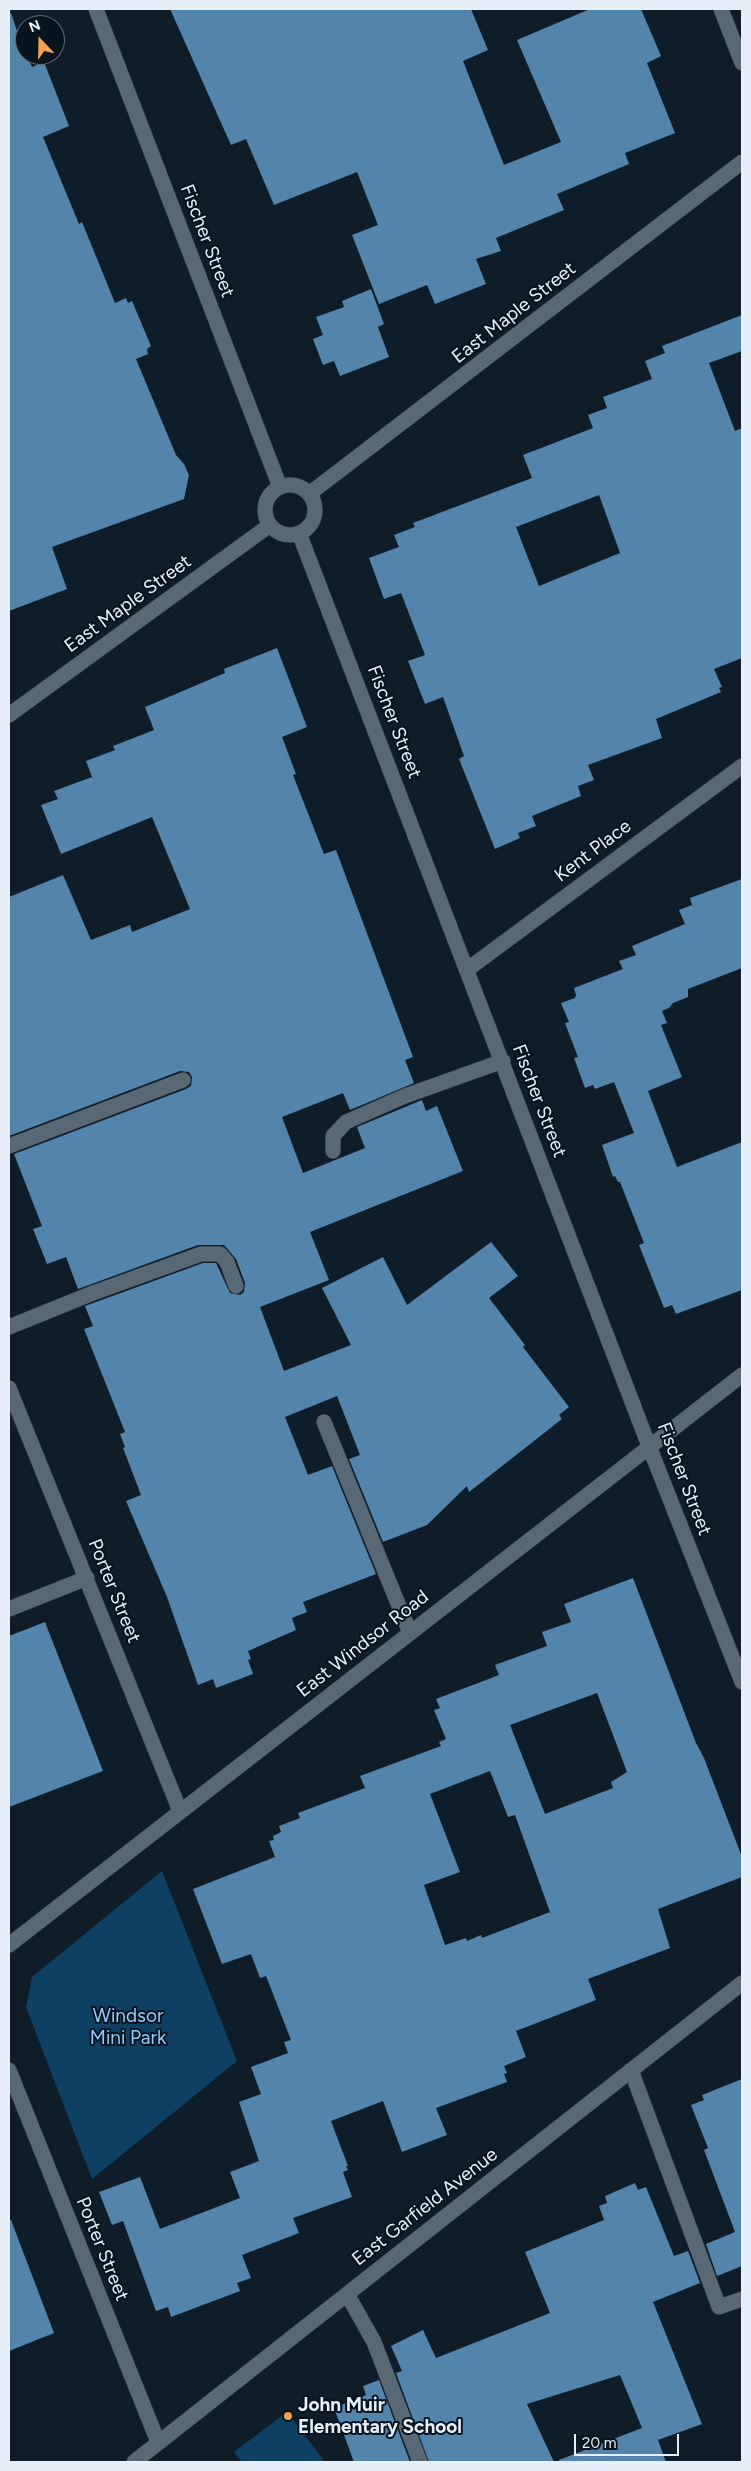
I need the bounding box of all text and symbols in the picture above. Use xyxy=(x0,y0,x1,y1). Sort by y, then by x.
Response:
north arrow xyxy=(15,15,65,65)
text: N xyxy=(27,17,43,36)
street label: Fischer Street xyxy=(175,181,239,301)
street label: East Maple Street xyxy=(447,258,581,368)
street label: East Maple Street xyxy=(60,550,196,658)
street label: Fischer Street xyxy=(362,662,426,782)
street label: Kent Place xyxy=(550,815,636,887)
street label: Fischer Street xyxy=(507,1041,571,1161)
street label: Fischer Street xyxy=(652,1419,716,1539)
street label: Porter Street xyxy=(83,1536,145,1646)
street label: East Windsor Road xyxy=(293,1586,433,1702)
park label: Windsor Mini Park xyxy=(90,2005,166,2049)
street label: East Garfield Avenue xyxy=(348,2143,502,2271)
street label: Porter Street xyxy=(71,2194,133,2304)
place label: John Muir Elementary School xyxy=(298,2394,462,2438)
marker: John Muir Elementary School xyxy=(282,2410,294,2422)
scale bar xyxy=(576,2424,681,2456)
text: 20 m xyxy=(582,2434,616,2452)

